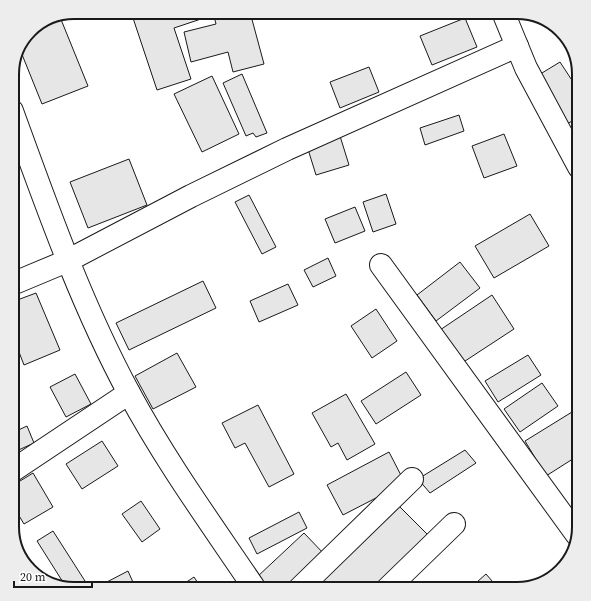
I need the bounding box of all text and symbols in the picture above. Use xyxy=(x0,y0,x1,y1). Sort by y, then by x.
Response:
scale bar xyxy=(14,563,92,589)
text: 20 m xyxy=(20,569,46,585)

